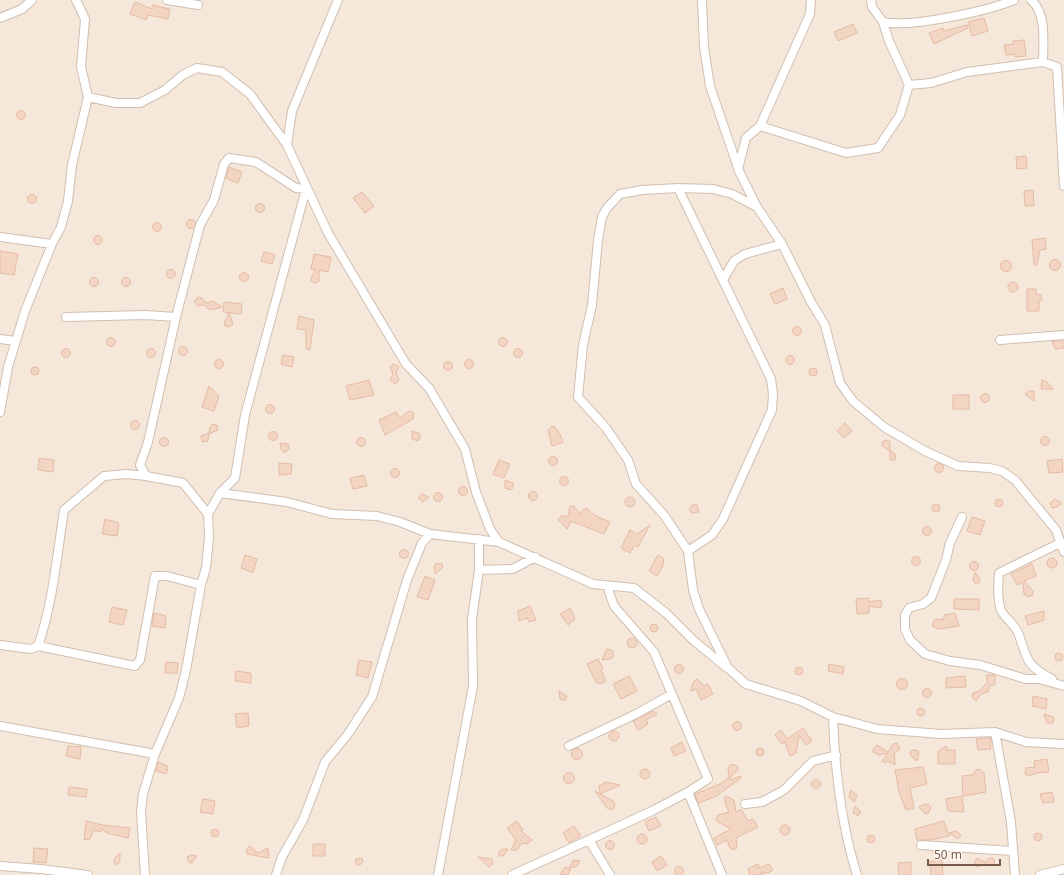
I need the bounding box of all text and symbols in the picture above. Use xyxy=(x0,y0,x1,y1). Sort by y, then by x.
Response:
scale bar xyxy=(928,841,1000,867)
text: 50 m xyxy=(934,846,962,863)

